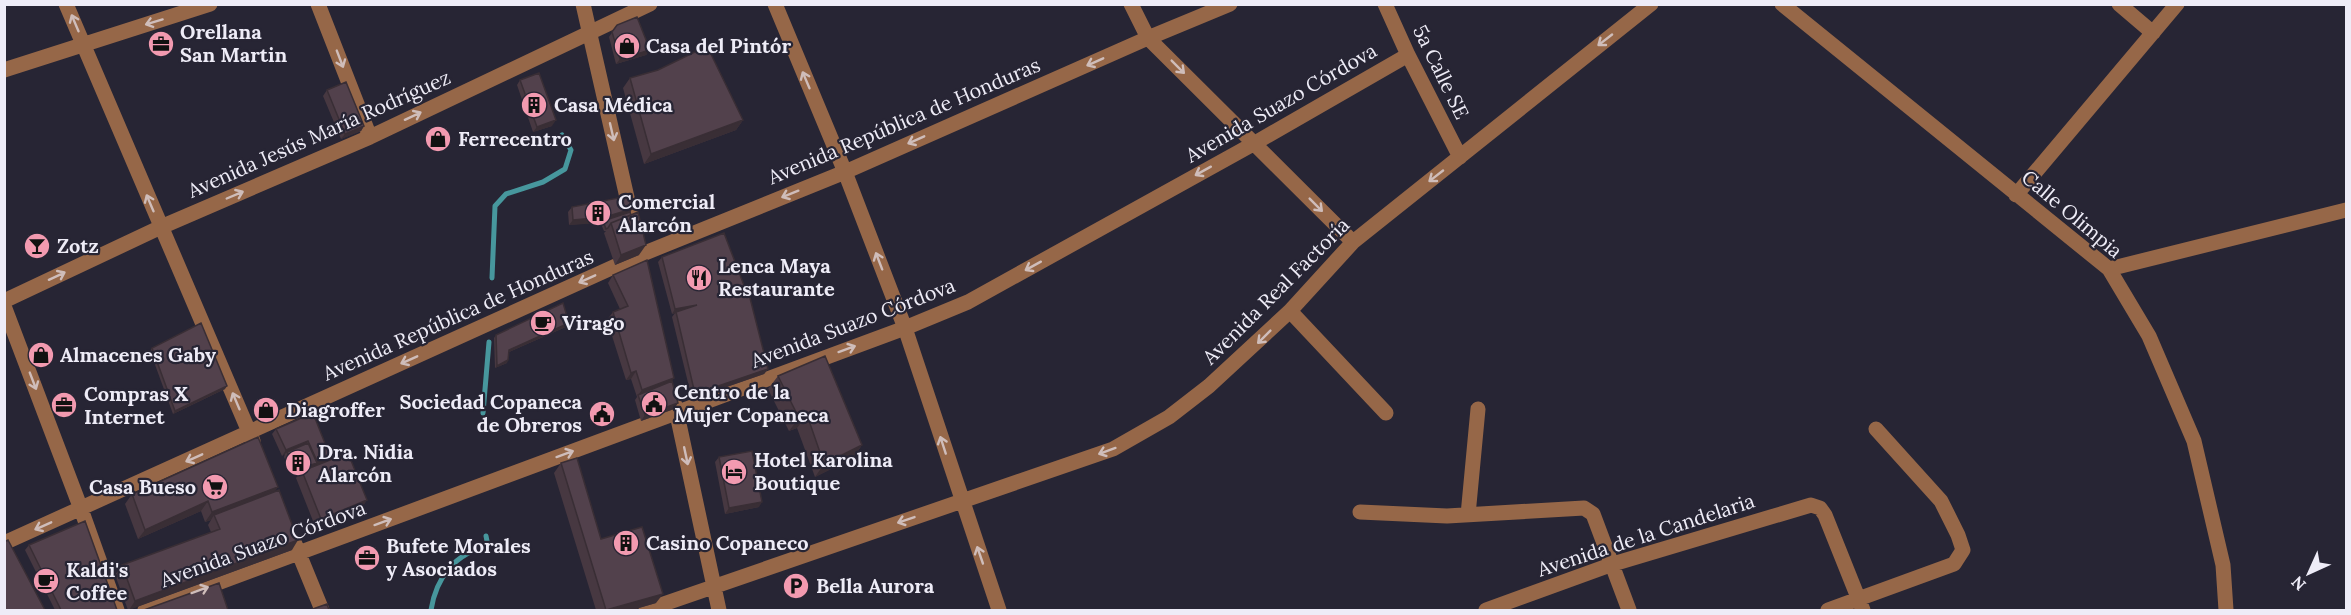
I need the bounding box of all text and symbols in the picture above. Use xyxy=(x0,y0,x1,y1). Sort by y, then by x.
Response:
one-way arrow xyxy=(68,14,79,32)
one-way arrow xyxy=(145,17,164,28)
place label: Orellana San Martin xyxy=(180,19,288,67)
street label: 5a Calle SE xyxy=(1408,21,1475,123)
office icon: Orellana San Martin xyxy=(146,29,176,59)
shop icon: Casa del Pintór xyxy=(612,31,642,61)
place label: Casa del Pintór xyxy=(646,33,791,58)
one-way arrow xyxy=(1597,34,1613,47)
street label: Avenida Suazo Córdova xyxy=(1180,38,1381,168)
one-way arrow xyxy=(335,49,346,68)
street label: Avenida República de Honduras xyxy=(763,52,1044,190)
one-way arrow xyxy=(1086,56,1104,68)
one-way arrow xyxy=(1170,60,1185,75)
street label: Avenida Jesús María Rodríguez xyxy=(183,64,454,203)
one-way arrow xyxy=(800,71,811,89)
building icon: Casa Médica xyxy=(519,90,549,120)
place label: Casa Médica xyxy=(554,92,673,117)
one-way arrow xyxy=(404,110,422,122)
one-way arrow xyxy=(607,122,618,141)
shop icon: Ferrecentro xyxy=(423,124,453,154)
place label: Ferrecentro xyxy=(458,126,572,151)
one-way arrow xyxy=(908,135,926,146)
street label: Calle Olimpia xyxy=(2017,164,2128,263)
one-way arrow xyxy=(1195,166,1212,178)
one-way arrow xyxy=(1429,169,1445,182)
one-way arrow xyxy=(225,189,243,200)
place label: Comercial Alarcón xyxy=(618,189,715,237)
one-way arrow xyxy=(782,189,800,200)
one-way arrow xyxy=(144,194,156,212)
one-way arrow xyxy=(1308,197,1323,212)
building icon: Comercial Alarcón xyxy=(583,198,613,228)
street label: Avenida Real Factoría xyxy=(1196,212,1354,370)
bar icon: Zotz xyxy=(22,231,52,261)
place label: Zotz xyxy=(57,233,99,258)
street label: Avenida República de Honduras xyxy=(318,243,597,386)
one-way arrow xyxy=(872,252,883,270)
place label: Lenca Maya Restaurante xyxy=(718,253,835,301)
one-way arrow xyxy=(1025,260,1042,272)
restaurant icon: Lenca Maya Restaurante xyxy=(684,263,714,293)
one-way arrow xyxy=(48,270,66,282)
street label: Avenida Suazo Córdova xyxy=(746,272,958,373)
one-way arrow xyxy=(578,274,596,286)
cafe icon: Virago xyxy=(528,308,558,338)
place label: Virago xyxy=(562,310,624,335)
one-way arrow xyxy=(1256,330,1271,344)
shop icon: Almacenes Gaby xyxy=(26,340,56,370)
place label: Almacenes Gaby xyxy=(60,342,216,367)
one-way arrow xyxy=(837,343,855,354)
one-way arrow xyxy=(401,354,419,366)
one-way arrow xyxy=(28,371,39,389)
place label: Centro de la Mujer Copaneca xyxy=(674,379,829,427)
place label: Compras X Internet xyxy=(84,381,188,429)
place label: Sociedad Copaneca de Obreros xyxy=(400,389,583,437)
public building icon: Centro de la Mujer Copaneca xyxy=(639,389,669,419)
office icon: Compras X Internet xyxy=(49,390,79,420)
one-way arrow xyxy=(230,392,241,411)
shop icon: Diagroffer xyxy=(251,395,281,425)
place label: Diagroffer xyxy=(286,397,385,422)
public building icon: Sociedad Copaneca de Obreros xyxy=(587,399,617,429)
one-way arrow xyxy=(937,436,948,455)
place label: Dra. Nidia Alarcón xyxy=(318,439,414,487)
one-way arrow xyxy=(681,445,692,465)
one-way arrow xyxy=(1098,446,1117,457)
place label: Hotel Karolina Boutique xyxy=(754,447,893,495)
building icon: Dra. Nidia Alarcón xyxy=(283,448,313,478)
one-way arrow xyxy=(556,448,574,459)
one-way arrow xyxy=(185,452,203,464)
hotel icon: Hotel Karolina Boutique xyxy=(719,457,749,487)
supermarket icon: Casa Bueso xyxy=(200,472,230,502)
place label: Casa Bueso xyxy=(89,474,196,499)
street label: Avenida de la Candelaria xyxy=(1533,488,1758,582)
street label: Avenida Suazo Córdova xyxy=(156,495,369,593)
one-way arrow xyxy=(897,515,916,526)
one-way arrow xyxy=(373,516,392,527)
one-way arrow xyxy=(34,521,52,532)
building icon: Casino Copaneco xyxy=(611,528,641,558)
place label: Casino Copaneco xyxy=(646,530,809,555)
place label: Bufete Morales y Asociados xyxy=(386,533,531,581)
office icon: Bufete Morales y Asociados xyxy=(352,543,382,573)
north arrow xyxy=(2279,543,2339,603)
one-way arrow xyxy=(973,546,984,565)
place label: Kaldi's Coffee xyxy=(66,557,129,605)
cafe icon: Kaldi's Coffee xyxy=(31,566,61,596)
parking icon: Bella Aurora xyxy=(781,571,811,601)
text: N xyxy=(2287,572,2310,595)
place label: Bella Aurora xyxy=(816,573,935,598)
one-way arrow xyxy=(190,584,209,595)

